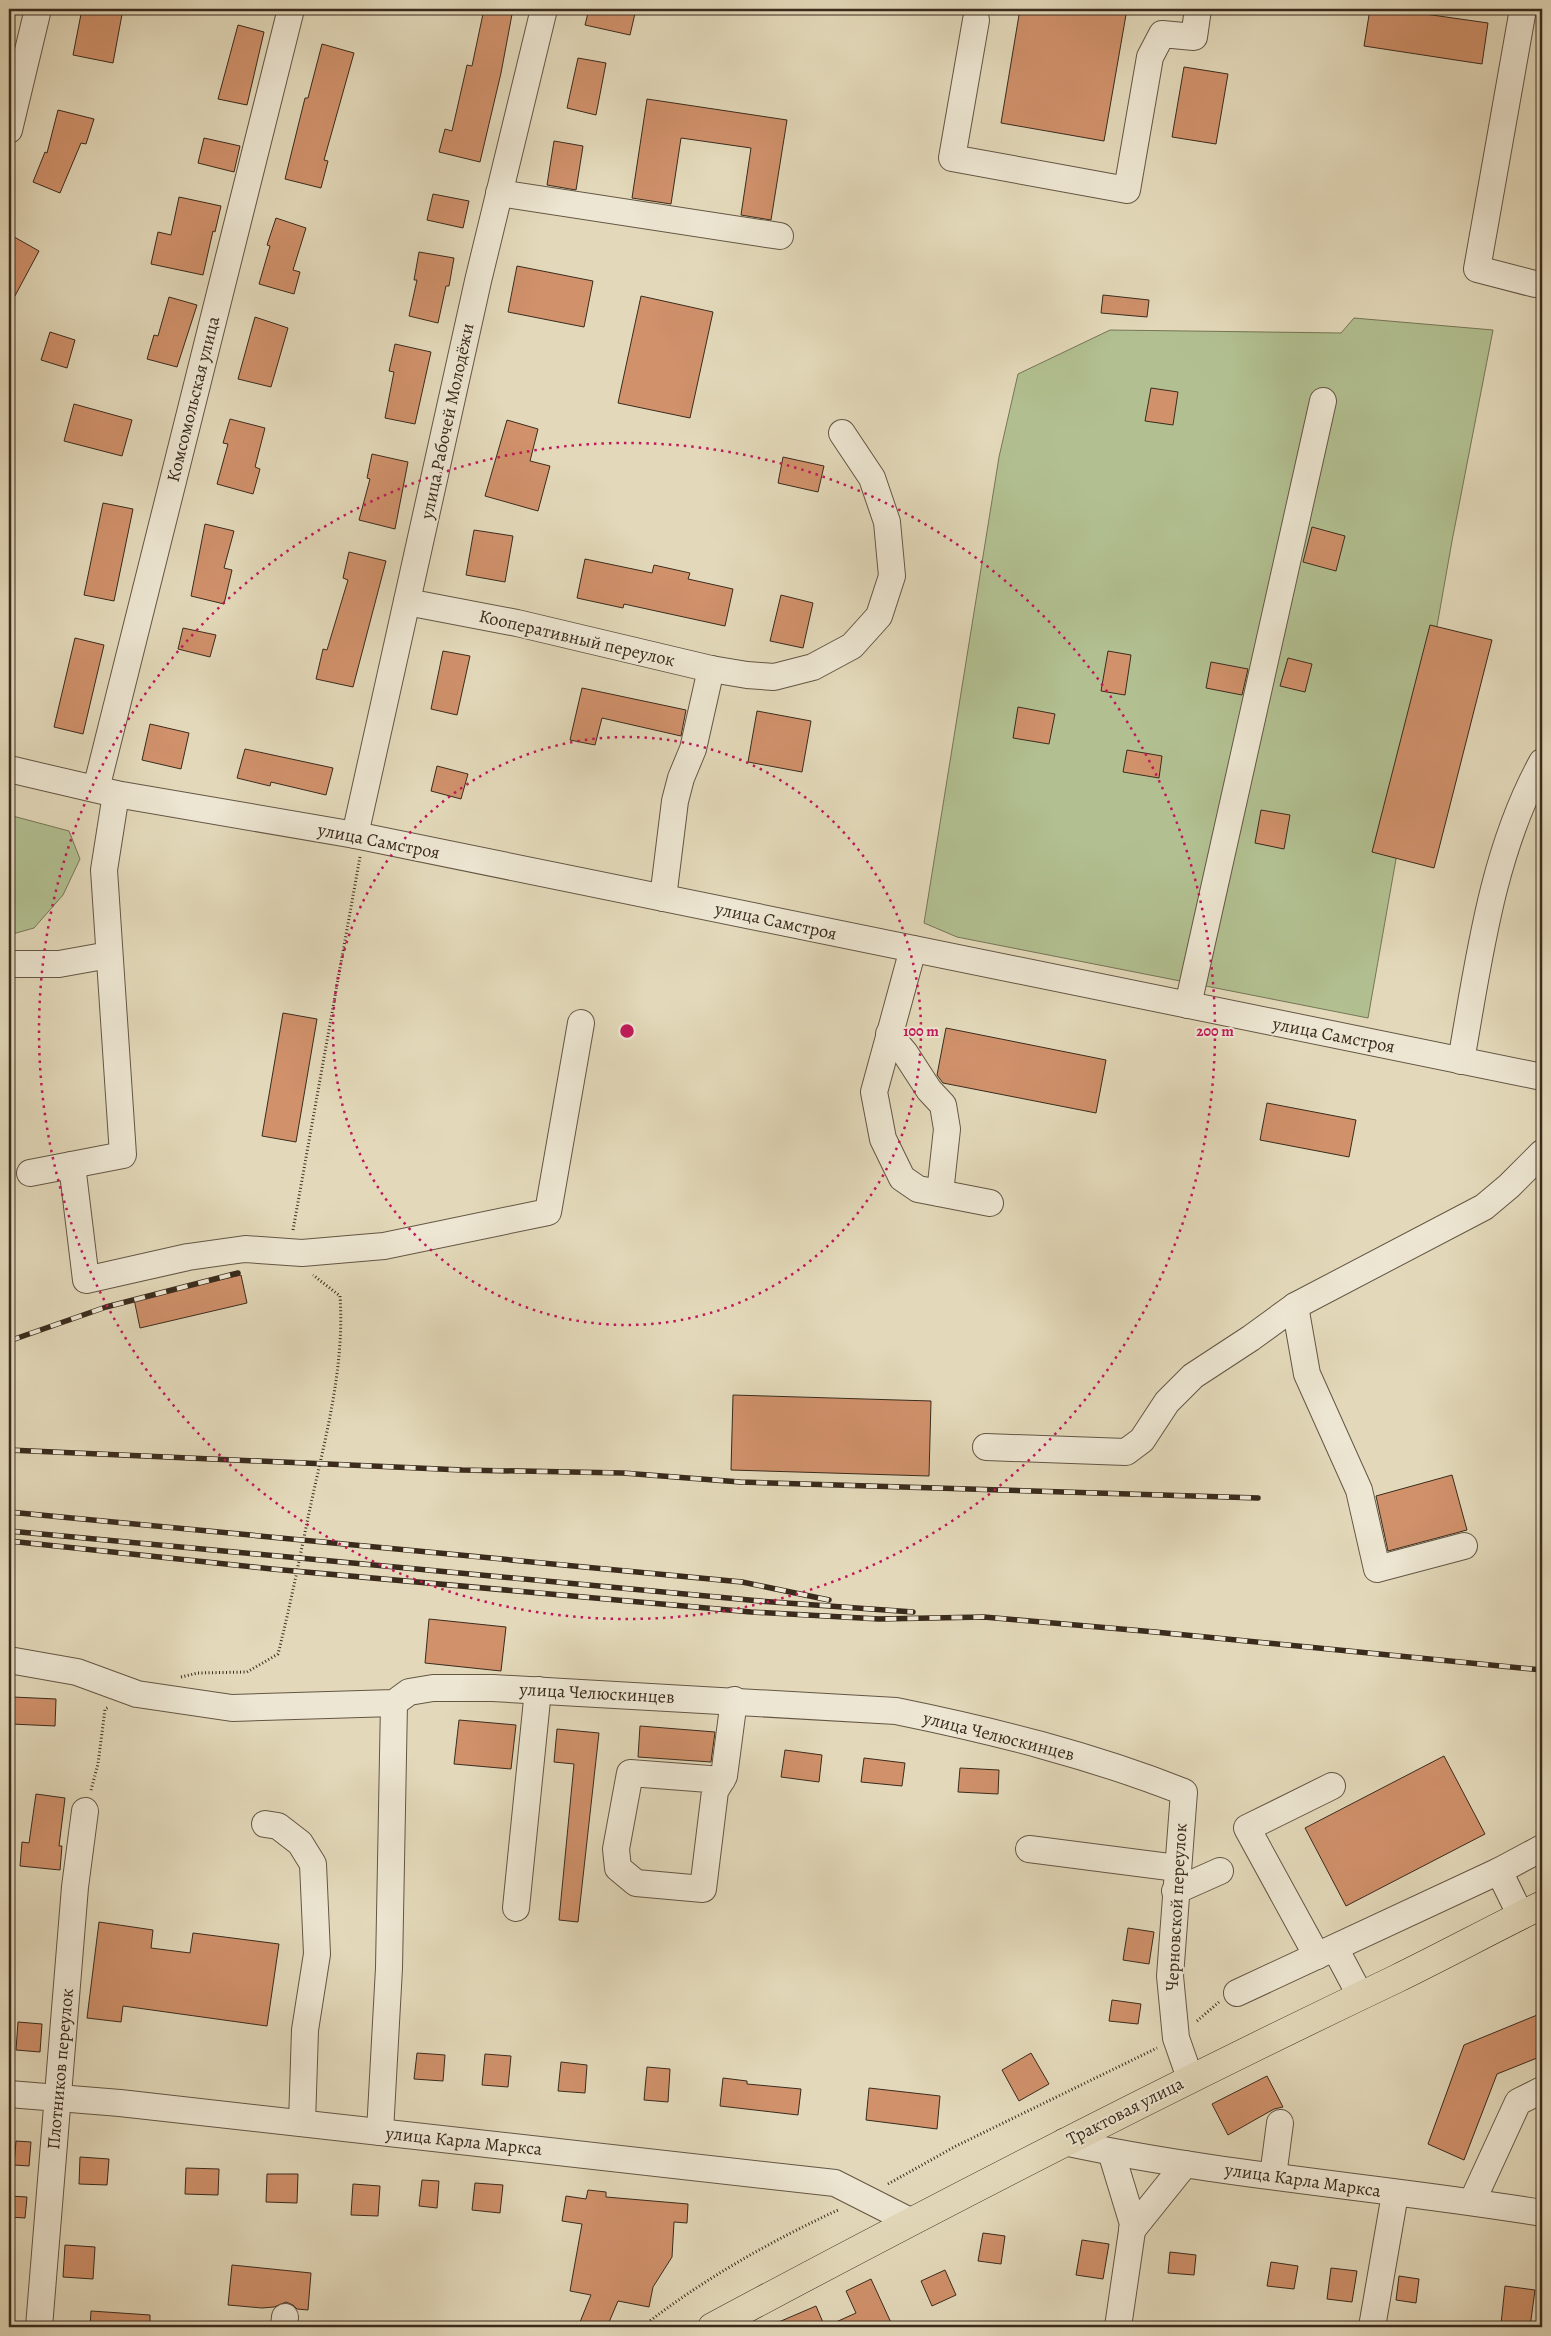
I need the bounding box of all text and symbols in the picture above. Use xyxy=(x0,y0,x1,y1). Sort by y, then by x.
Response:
street label: Комсомольская улица xyxy=(161,313,225,484)
street label: улица Рабочей Молодёжи xyxy=(414,321,479,522)
street label: Кооперативный переулок xyxy=(477,604,677,672)
street label: улица Самстроя xyxy=(315,817,442,865)
street label: улица Самстроя xyxy=(712,896,839,946)
street label: улица Самстроя xyxy=(1270,1011,1397,1059)
text: 100 m xyxy=(903,1021,939,1041)
text: 200 m xyxy=(1196,1021,1234,1041)
centre of rings xyxy=(618,1022,636,1040)
street label: улица Челюскинцев xyxy=(518,1677,675,1709)
street label: улица Челюскинцев xyxy=(920,1705,1077,1766)
street label: Черновской переулок xyxy=(1160,1823,1192,1991)
street label: Плотников переулок xyxy=(41,1987,79,2151)
street label: Трактовая улица xyxy=(1062,2071,1188,2151)
street label: улица Карла Маркса xyxy=(384,2121,544,2161)
street label: улица Карла Маркса xyxy=(1223,2157,1383,2203)

